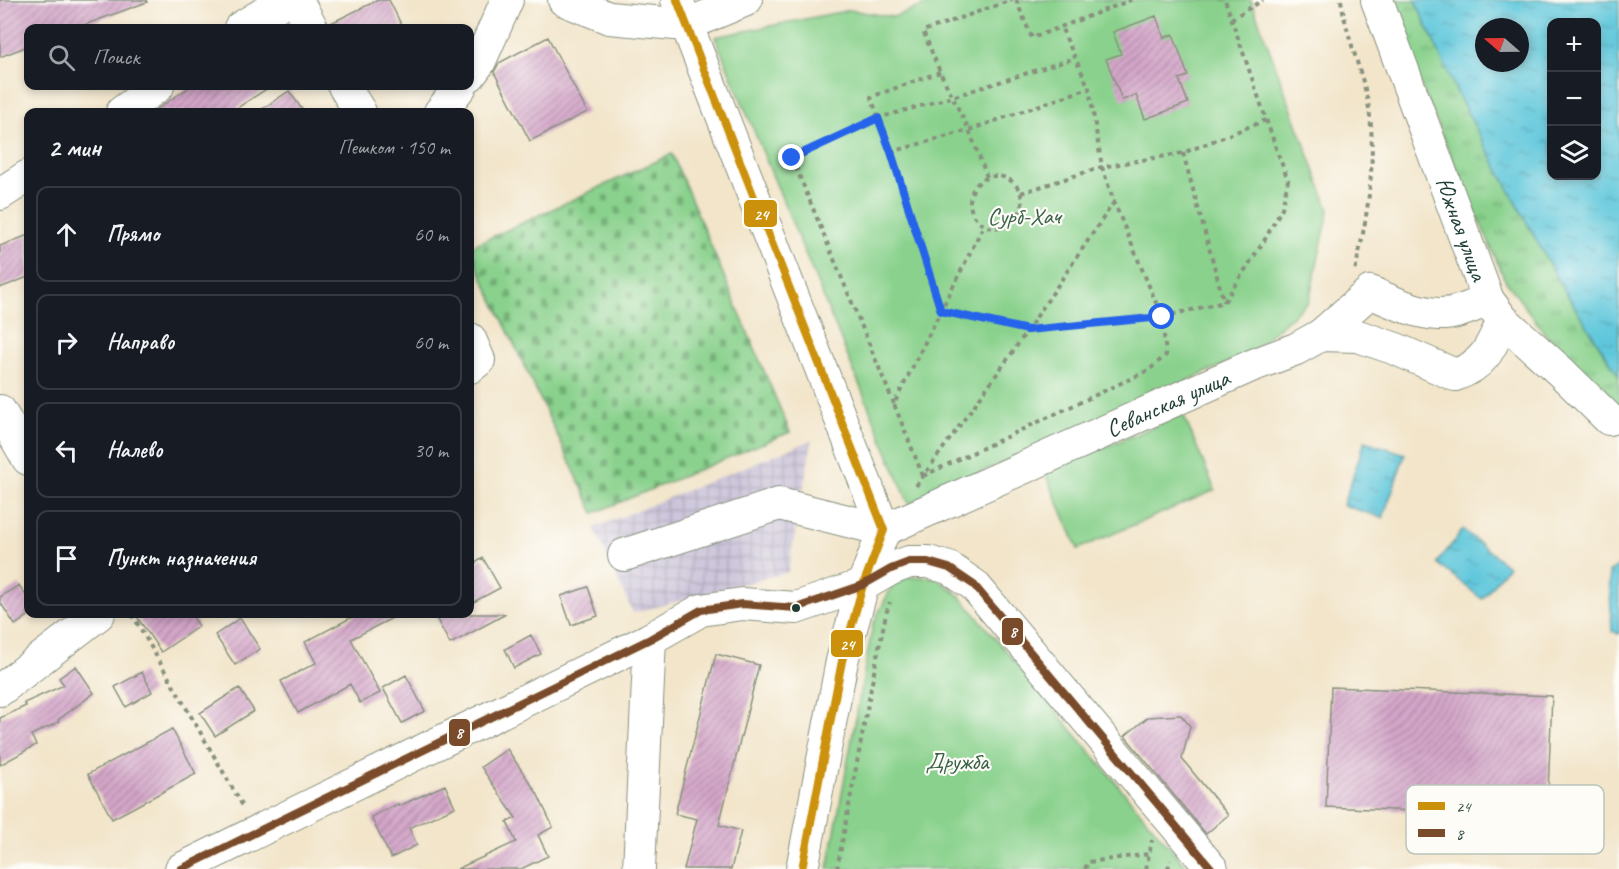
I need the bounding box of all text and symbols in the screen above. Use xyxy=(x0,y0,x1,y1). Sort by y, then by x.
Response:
north arrow xyxy=(1475,18,1529,72)
map controls xyxy=(1547,18,1601,180)
button: + xyxy=(1547,18,1601,72)
search box xyxy=(24,24,474,90)
icon: search xyxy=(45,41,78,74)
text: Поиск xyxy=(93,43,139,71)
button: − xyxy=(1547,72,1601,126)
button: layers xyxy=(1547,126,1601,180)
text: 2 мин xyxy=(48,131,101,164)
text: Пешком · 150 m xyxy=(338,135,450,160)
route end xyxy=(778,144,804,170)
street label: Южная улица xyxy=(1429,173,1495,286)
line badge: 24 xyxy=(743,199,778,228)
park label: Сурб-Хач xyxy=(988,201,1064,231)
text: 24 xyxy=(754,205,770,225)
icon: ahead xyxy=(50,218,83,251)
text: Прямо xyxy=(107,220,159,248)
text: 60 m xyxy=(414,222,448,247)
route start xyxy=(1148,303,1174,329)
icon: right xyxy=(50,326,83,359)
text: Направо xyxy=(107,328,174,356)
text: 60 m xyxy=(414,330,448,355)
street label: Севанская улица xyxy=(1101,362,1235,444)
icon: left xyxy=(50,434,83,467)
text: Налево xyxy=(107,436,163,464)
text: 30 m xyxy=(414,438,448,463)
icon: arrive xyxy=(50,542,83,575)
text: Пункт назначения xyxy=(107,544,256,572)
unlabelled marker xyxy=(790,602,802,614)
line badge: 8 xyxy=(1001,617,1024,646)
text: 8 xyxy=(1009,622,1018,642)
line badge: 24 xyxy=(830,629,864,658)
text: 24 xyxy=(840,635,856,655)
line badge: 8 xyxy=(448,718,471,747)
text: 8 xyxy=(455,723,464,743)
park label: Дружба xyxy=(926,746,990,776)
legend xyxy=(1406,785,1604,854)
text: 24 xyxy=(1456,797,1472,817)
text: 8 xyxy=(1456,824,1465,844)

